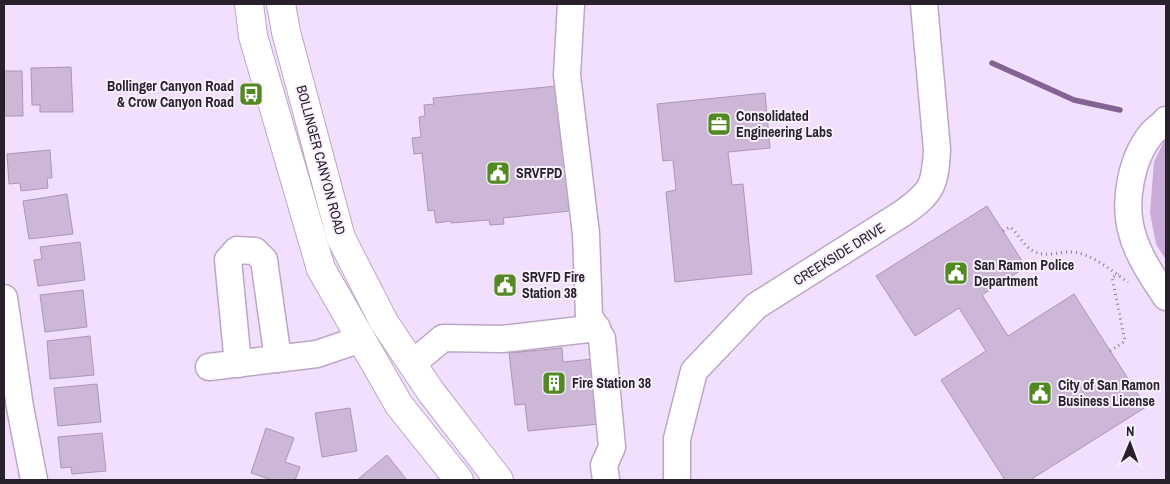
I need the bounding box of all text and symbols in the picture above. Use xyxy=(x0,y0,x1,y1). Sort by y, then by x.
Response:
place label: Bollinger Canyon Road & Crow Canyon Road xyxy=(107,77,234,111)
bus stop icon: Bollinger Canyon Road & Crow Canyon Road xyxy=(238,81,264,107)
street label: BOLLINGER CANYON ROAD xyxy=(292,83,350,237)
place label: Consolidated Engineering Labs xyxy=(736,107,832,141)
office icon: Consolidated Engineering Labs xyxy=(706,111,732,137)
public building icon: SRVFPD xyxy=(485,160,511,186)
place label: SRVFPD xyxy=(516,164,562,182)
street label: CREEKSIDE DRIVE xyxy=(790,219,888,289)
place label: San Ramon Police Department xyxy=(974,256,1074,290)
public building icon: San Ramon Police Department xyxy=(943,260,969,286)
place label: SRVFD Fire Station 38 xyxy=(522,268,585,302)
public building icon: SRVFD Fire Station 38 xyxy=(492,272,518,298)
building icon: Fire Station 38 xyxy=(541,370,567,396)
place label: Fire Station 38 xyxy=(572,374,651,392)
place label: City of San Ramon Business License xyxy=(1058,376,1160,410)
public building icon: City of San Ramon Business License xyxy=(1027,380,1053,406)
north arrow xyxy=(1105,419,1155,469)
text: N xyxy=(1126,422,1135,440)

